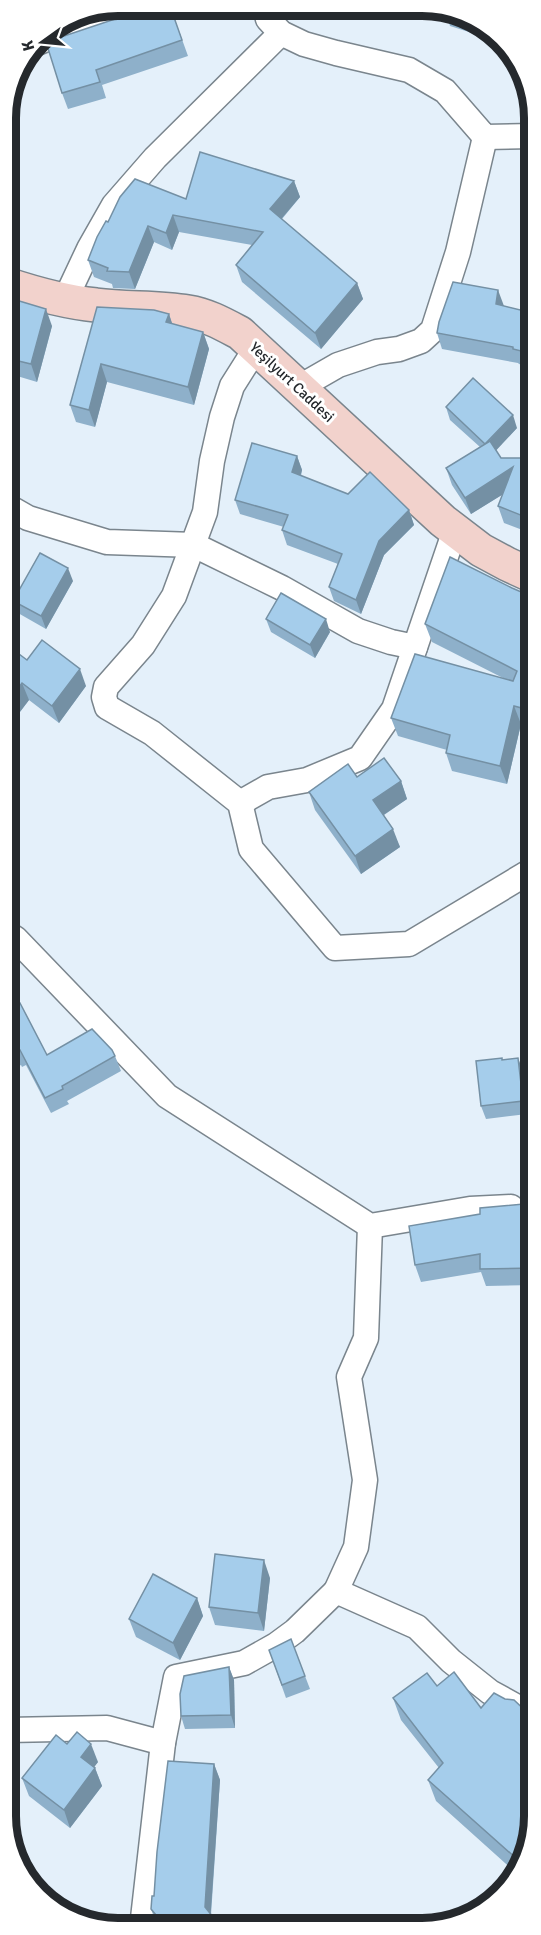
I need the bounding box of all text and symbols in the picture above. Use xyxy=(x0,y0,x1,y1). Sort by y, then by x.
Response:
north arrow xyxy=(12,12,72,72)
text: K xyxy=(18,38,39,53)
street label: Yeşilyurt Caddesi xyxy=(246,338,338,426)

